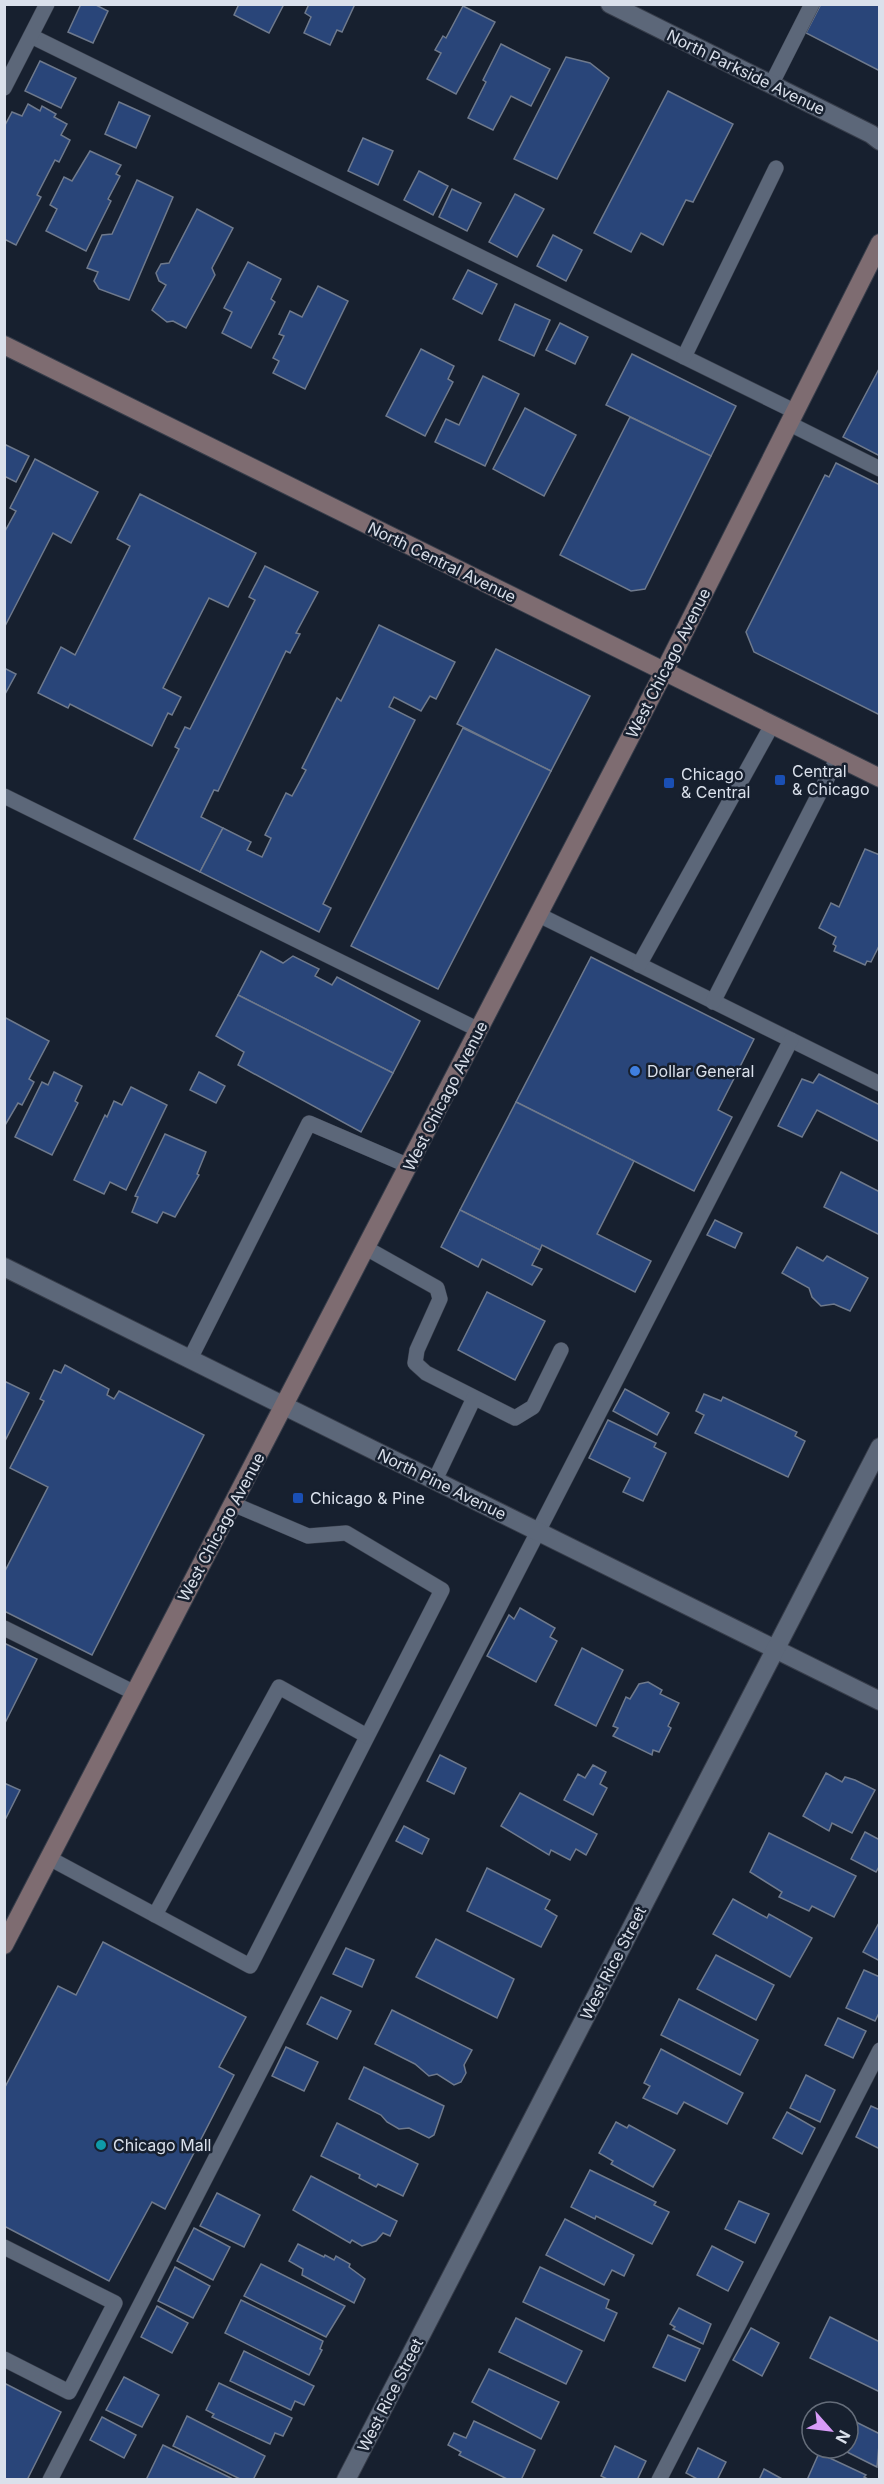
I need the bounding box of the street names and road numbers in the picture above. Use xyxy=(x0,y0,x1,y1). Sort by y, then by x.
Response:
street label: North Parkside Avenue xyxy=(664,25,828,119)
street label: North Central Avenue xyxy=(365,517,519,607)
street label: West Chicago Avenue xyxy=(621,585,715,741)
street label: West Chicago Avenue xyxy=(398,1018,492,1174)
street label: North Pine Avenue xyxy=(374,1444,510,1524)
street label: West Chicago Avenue xyxy=(173,1449,269,1605)
street label: West Rice Street xyxy=(576,1903,650,2023)
street label: West Rice Street xyxy=(353,2335,427,2455)

